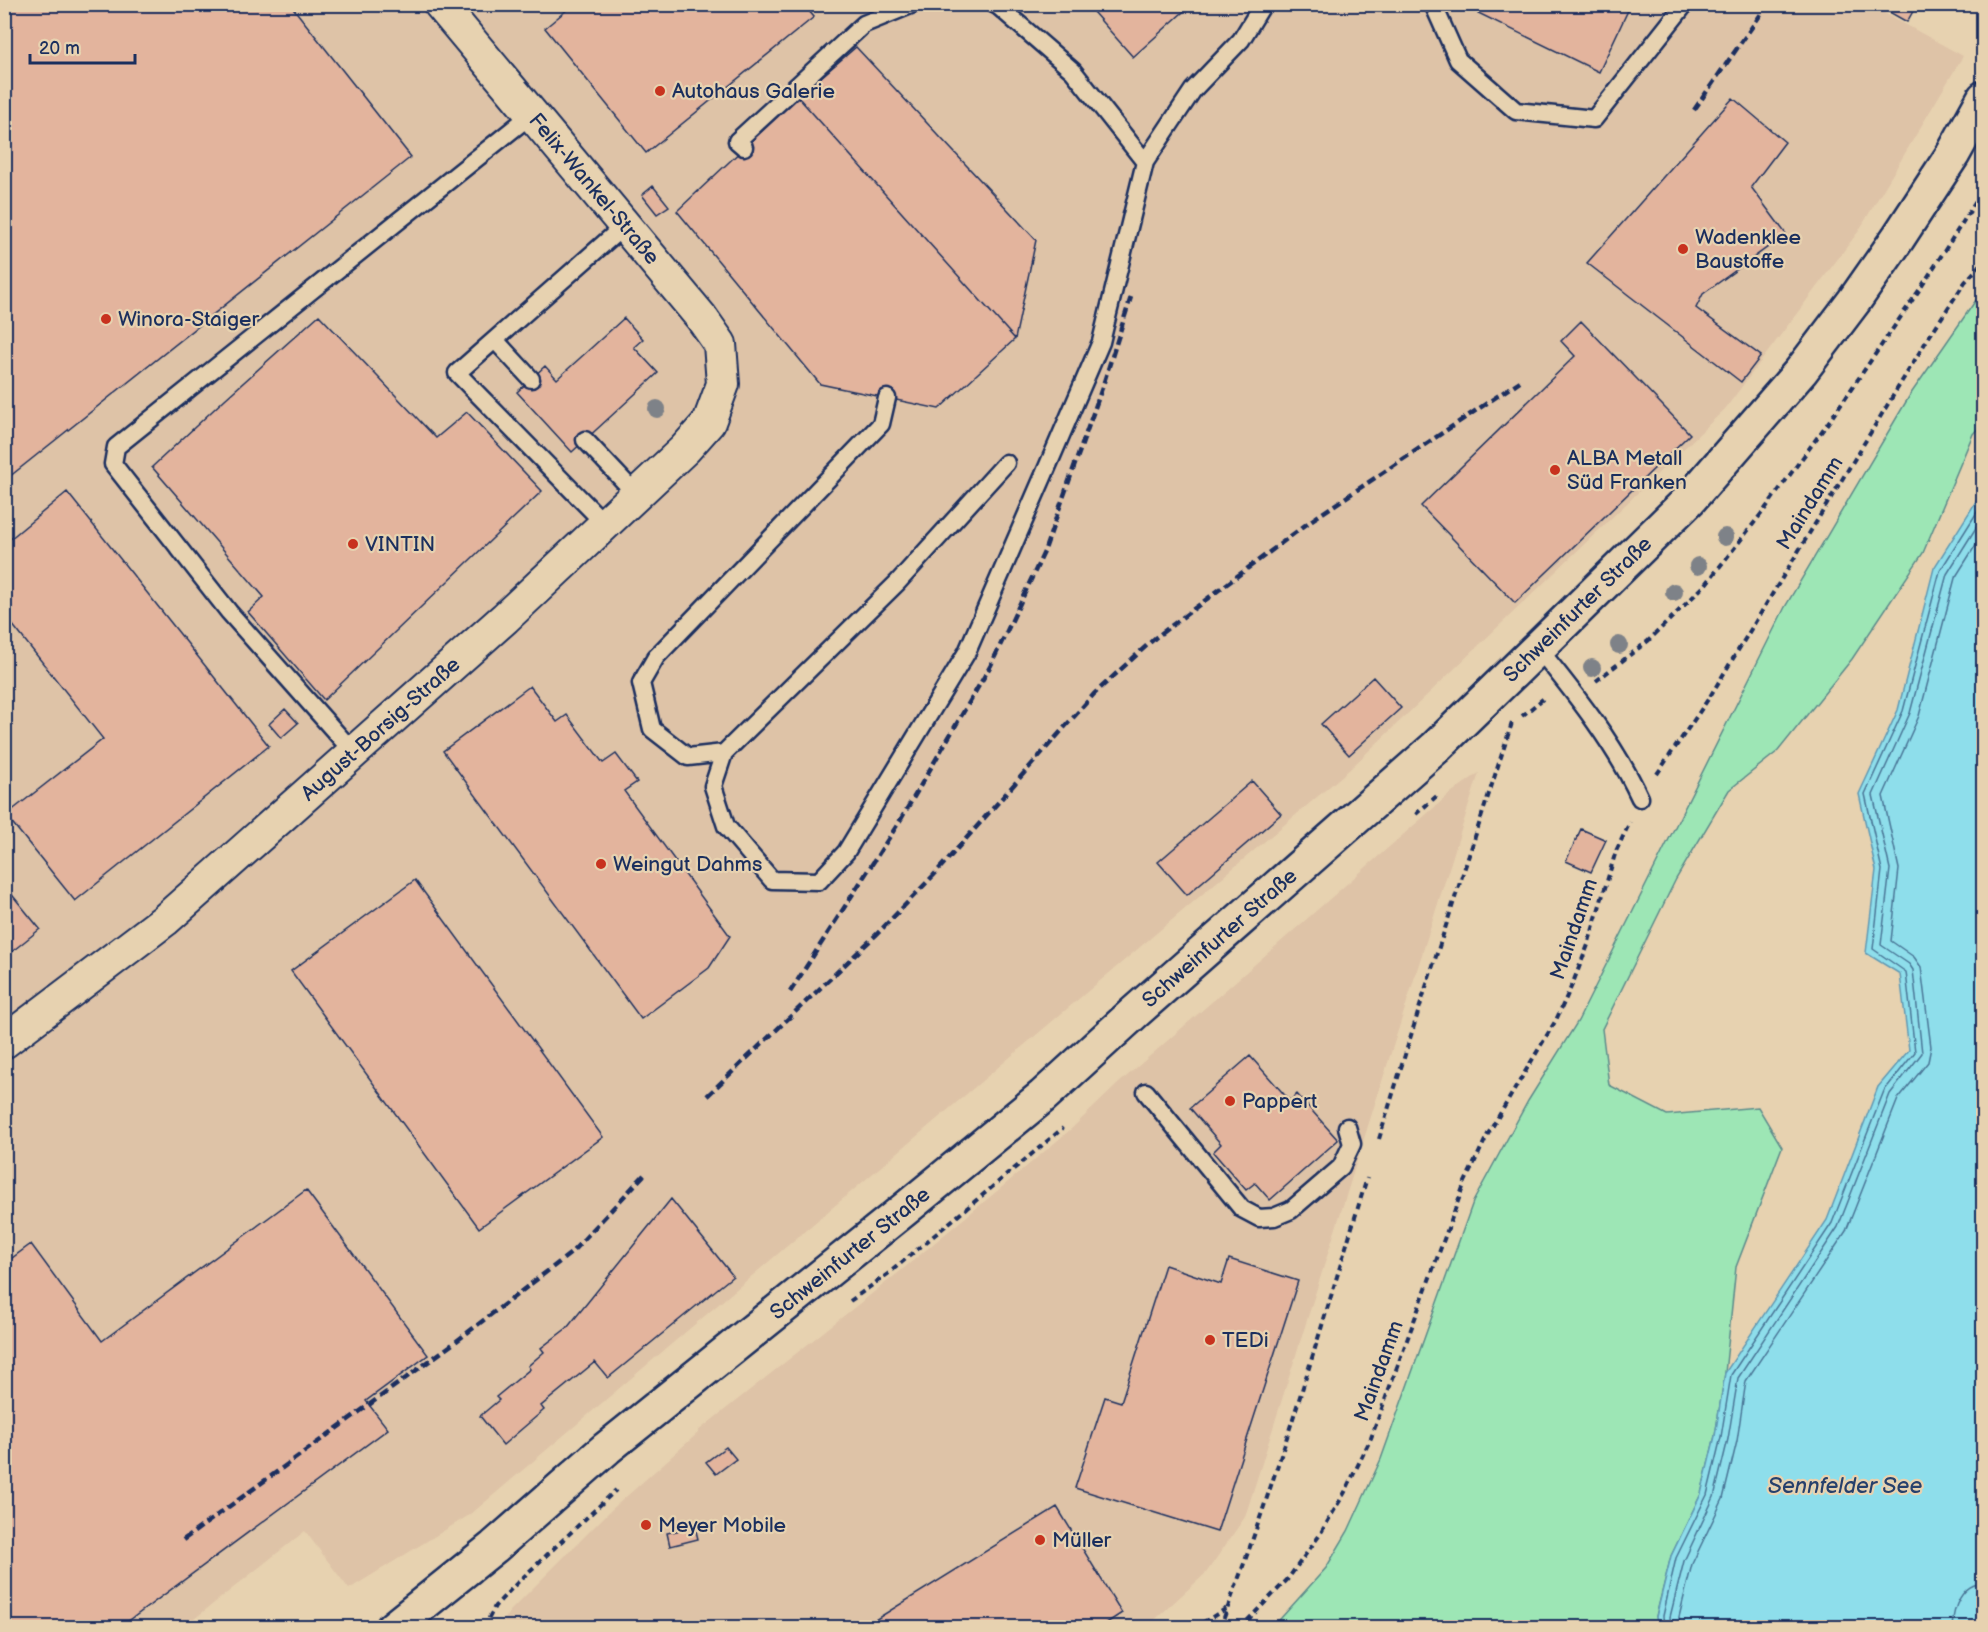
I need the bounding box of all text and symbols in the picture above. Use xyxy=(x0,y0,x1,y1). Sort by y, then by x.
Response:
scale bar xyxy=(30,27,135,65)
text: 20 m xyxy=(39,38,80,59)
place label: Autohaus Galerie xyxy=(672,79,835,104)
marker: Autohaus Galerie xyxy=(653,84,667,98)
street label: Felix-Wankel-Straße xyxy=(523,108,665,270)
place label: Wadenklee Baustoffe xyxy=(1695,225,1801,274)
marker: Wadenklee Baustoffe xyxy=(1676,242,1690,256)
place label: Winora-Staiger xyxy=(118,307,259,332)
marker: Winora-Staiger xyxy=(99,312,113,326)
place label: ALBA Metall Süd Franken xyxy=(1567,446,1687,495)
street label: Maindamm xyxy=(1771,452,1849,554)
marker: ALBA Metall Süd Franken xyxy=(1548,463,1562,477)
street label: Schweinfurter Straße xyxy=(1498,531,1657,687)
place label: VINTIN xyxy=(365,532,435,557)
marker: VINTIN xyxy=(346,537,360,551)
street label: August-Borsig-Straße xyxy=(296,652,465,806)
place label: Weingut Dahms xyxy=(613,852,762,877)
marker: Weingut Dahms xyxy=(594,857,608,871)
street label: Schweinfurter Straße xyxy=(1137,863,1302,1013)
street label: Maindamm xyxy=(1545,875,1603,983)
place label: Pappert xyxy=(1242,1089,1318,1114)
marker: Pappert xyxy=(1223,1094,1237,1108)
street label: Schweinfurter Straße xyxy=(765,1181,935,1325)
street label: Maindamm xyxy=(1349,1317,1409,1425)
place label: TEDi xyxy=(1222,1328,1269,1353)
marker: TEDi xyxy=(1203,1333,1217,1347)
water label: Sennfelder See xyxy=(1768,1473,1922,1500)
place label: Meyer Mobile xyxy=(658,1513,786,1538)
marker: Meyer Mobile xyxy=(639,1518,653,1532)
place label: Müller xyxy=(1052,1528,1112,1553)
marker: Müller xyxy=(1033,1533,1047,1547)

